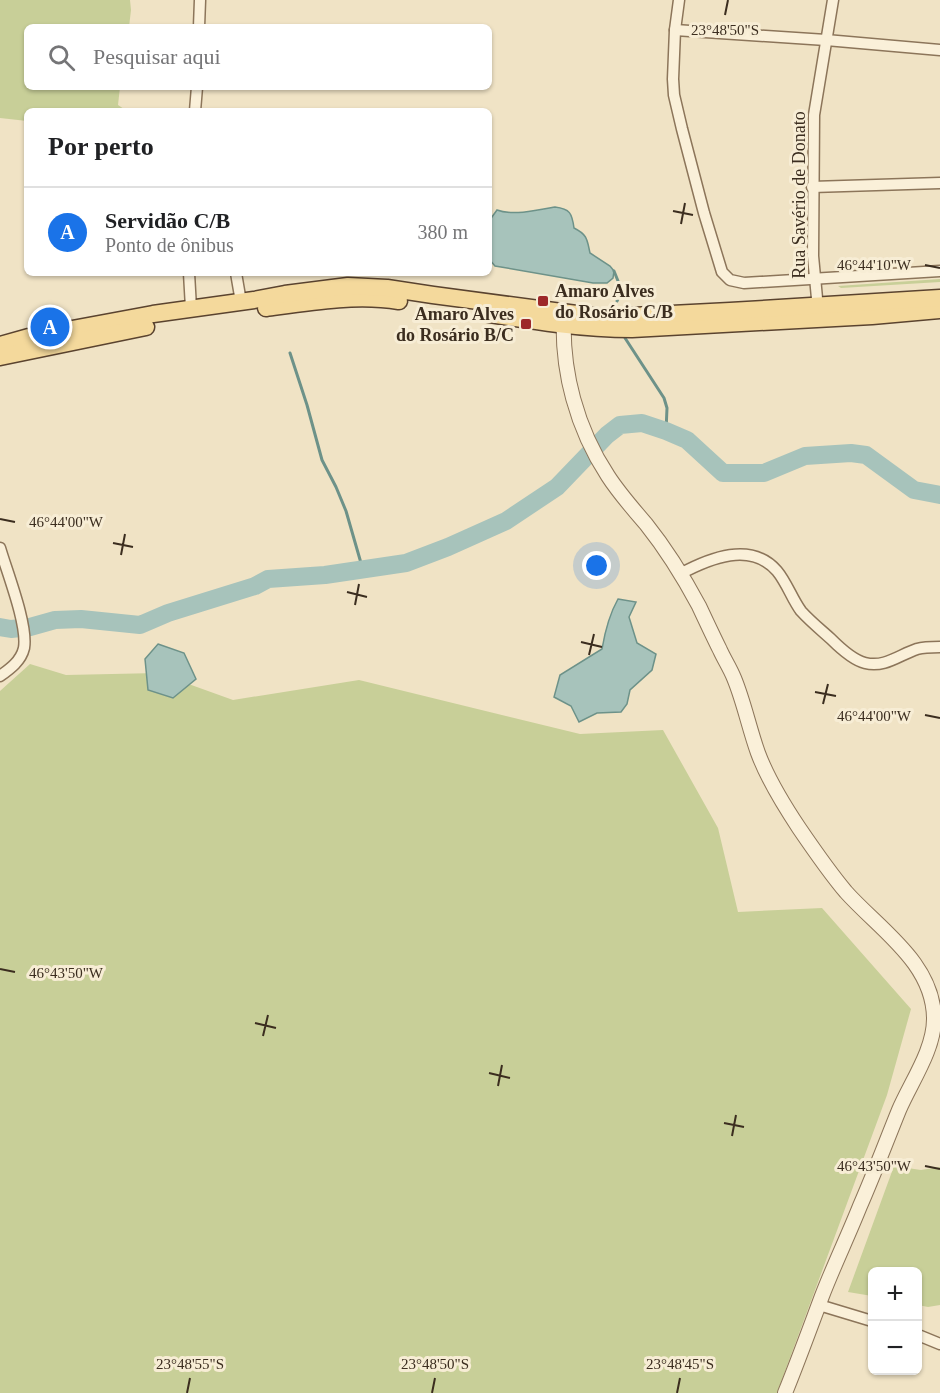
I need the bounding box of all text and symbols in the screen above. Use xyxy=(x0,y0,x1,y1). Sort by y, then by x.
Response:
text: 23°48'50"S xyxy=(691,22,759,38)
search box xyxy=(24,24,492,90)
icon: search xyxy=(45,41,78,74)
text: Pesquisar aqui xyxy=(93,44,221,69)
street label: Rua Savério de Donato xyxy=(789,111,809,279)
text: Por perto xyxy=(48,132,154,161)
text: Servidão C/B xyxy=(105,208,230,233)
text: A xyxy=(60,221,75,243)
text: 380 m xyxy=(417,221,468,243)
text: Ponto de ônibus xyxy=(105,234,234,256)
text: 46°44'10"W xyxy=(837,257,912,273)
place label: Amaro Alves do Rosário C/B xyxy=(555,281,673,322)
marker: Amaro Alves do Rosário C/B xyxy=(536,294,550,308)
pin: A xyxy=(31,304,70,350)
place label: Amaro Alves do Rosário B/C xyxy=(396,304,514,345)
marker: Amaro Alves do Rosário B/C xyxy=(519,317,533,331)
text: 46°44'00"W xyxy=(29,514,104,530)
your location xyxy=(582,551,611,580)
text: 46°44'00"W xyxy=(837,708,912,724)
text: 46°43'50"W xyxy=(29,965,104,981)
text: 46°43'50"W xyxy=(837,1158,912,1174)
map controls xyxy=(868,1267,922,1375)
button: + xyxy=(868,1267,922,1321)
button: − xyxy=(868,1321,922,1375)
text: 23°48'55"S xyxy=(156,1356,224,1372)
text: 23°48'50"S xyxy=(401,1356,469,1372)
text: 23°48'45"S xyxy=(646,1356,714,1372)

